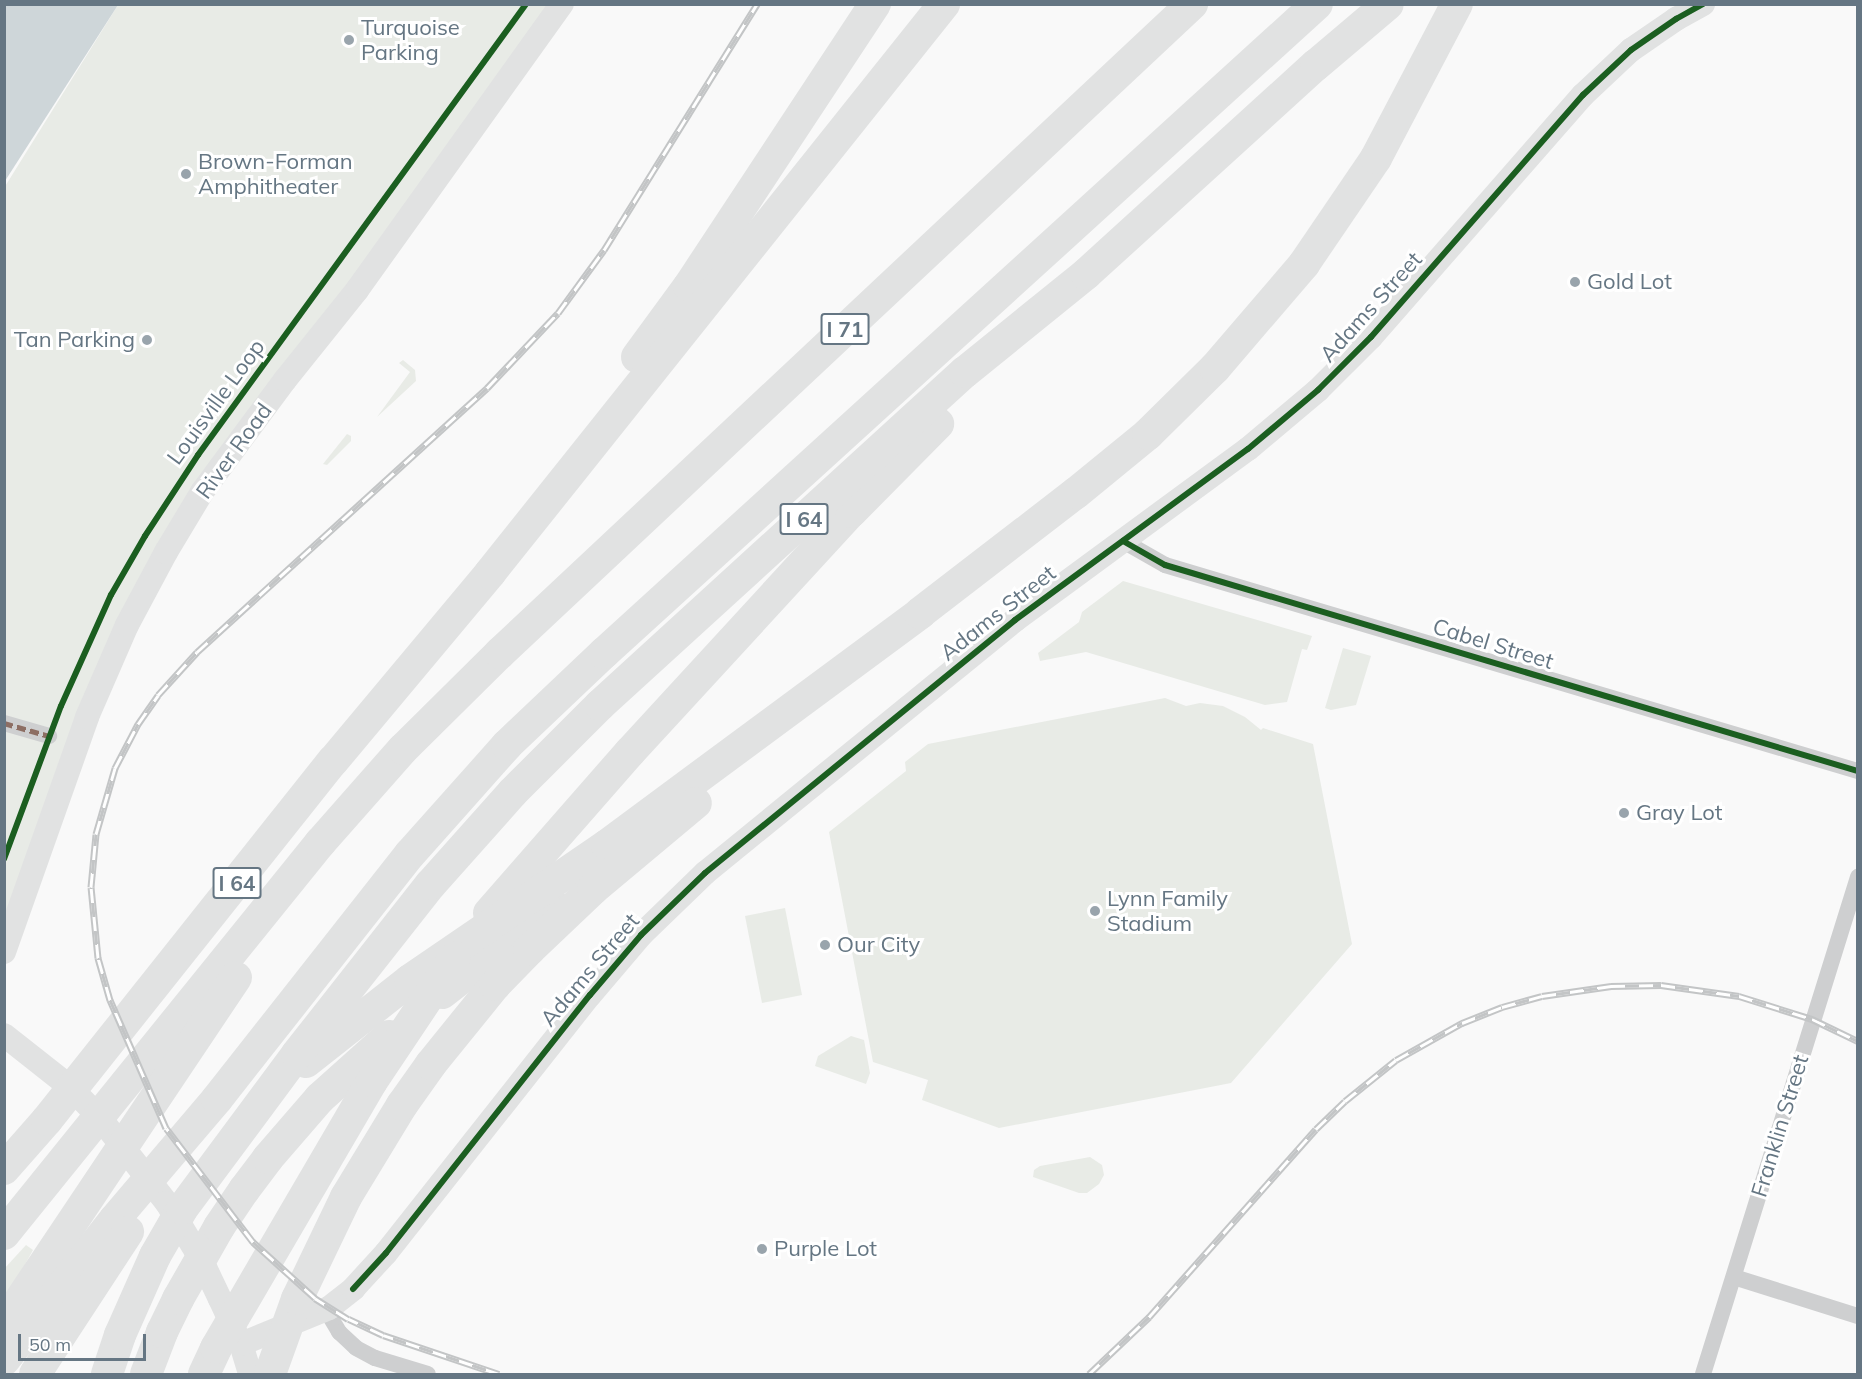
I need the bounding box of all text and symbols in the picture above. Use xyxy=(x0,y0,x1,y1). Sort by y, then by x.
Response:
place label: Turquoise Parking xyxy=(361,14,460,66)
marker: Turquoise Parking xyxy=(342,33,356,47)
place label: Brown-Forman Amphitheater xyxy=(198,148,353,200)
marker: Brown-Forman Amphitheater xyxy=(179,167,193,181)
street label: Adams Street xyxy=(1315,246,1427,368)
place label: Gold Lot xyxy=(1587,269,1672,295)
marker: Gold Lot xyxy=(1568,275,1582,289)
road number: I 71 xyxy=(820,311,870,347)
place label: Tan Parking xyxy=(14,327,135,353)
marker: Tan Parking xyxy=(140,333,154,347)
street label: Louisville Loop xyxy=(162,334,270,470)
street label: River Road xyxy=(191,398,277,504)
road number: I 64 xyxy=(778,501,830,537)
street label: Adams Street xyxy=(935,560,1061,666)
street label: Cabel Street xyxy=(1429,613,1557,675)
place label: Gray Lot xyxy=(1636,800,1723,826)
marker: Gray Lot xyxy=(1617,806,1631,820)
road number: I 64 xyxy=(212,865,262,901)
place label: Lynn Family Stadium xyxy=(1107,885,1228,936)
marker: Lynn Family Stadium xyxy=(1088,904,1102,918)
street label: Adams Street xyxy=(535,908,645,1032)
place label: Our City xyxy=(837,932,920,958)
marker: Our City xyxy=(818,938,832,952)
street label: Franklin Street xyxy=(1746,1052,1814,1200)
place label: Purple Lot xyxy=(774,1236,877,1262)
marker: Purple Lot xyxy=(755,1242,769,1256)
scale bar xyxy=(21,1322,148,1360)
text: 50 m xyxy=(29,1333,71,1356)

